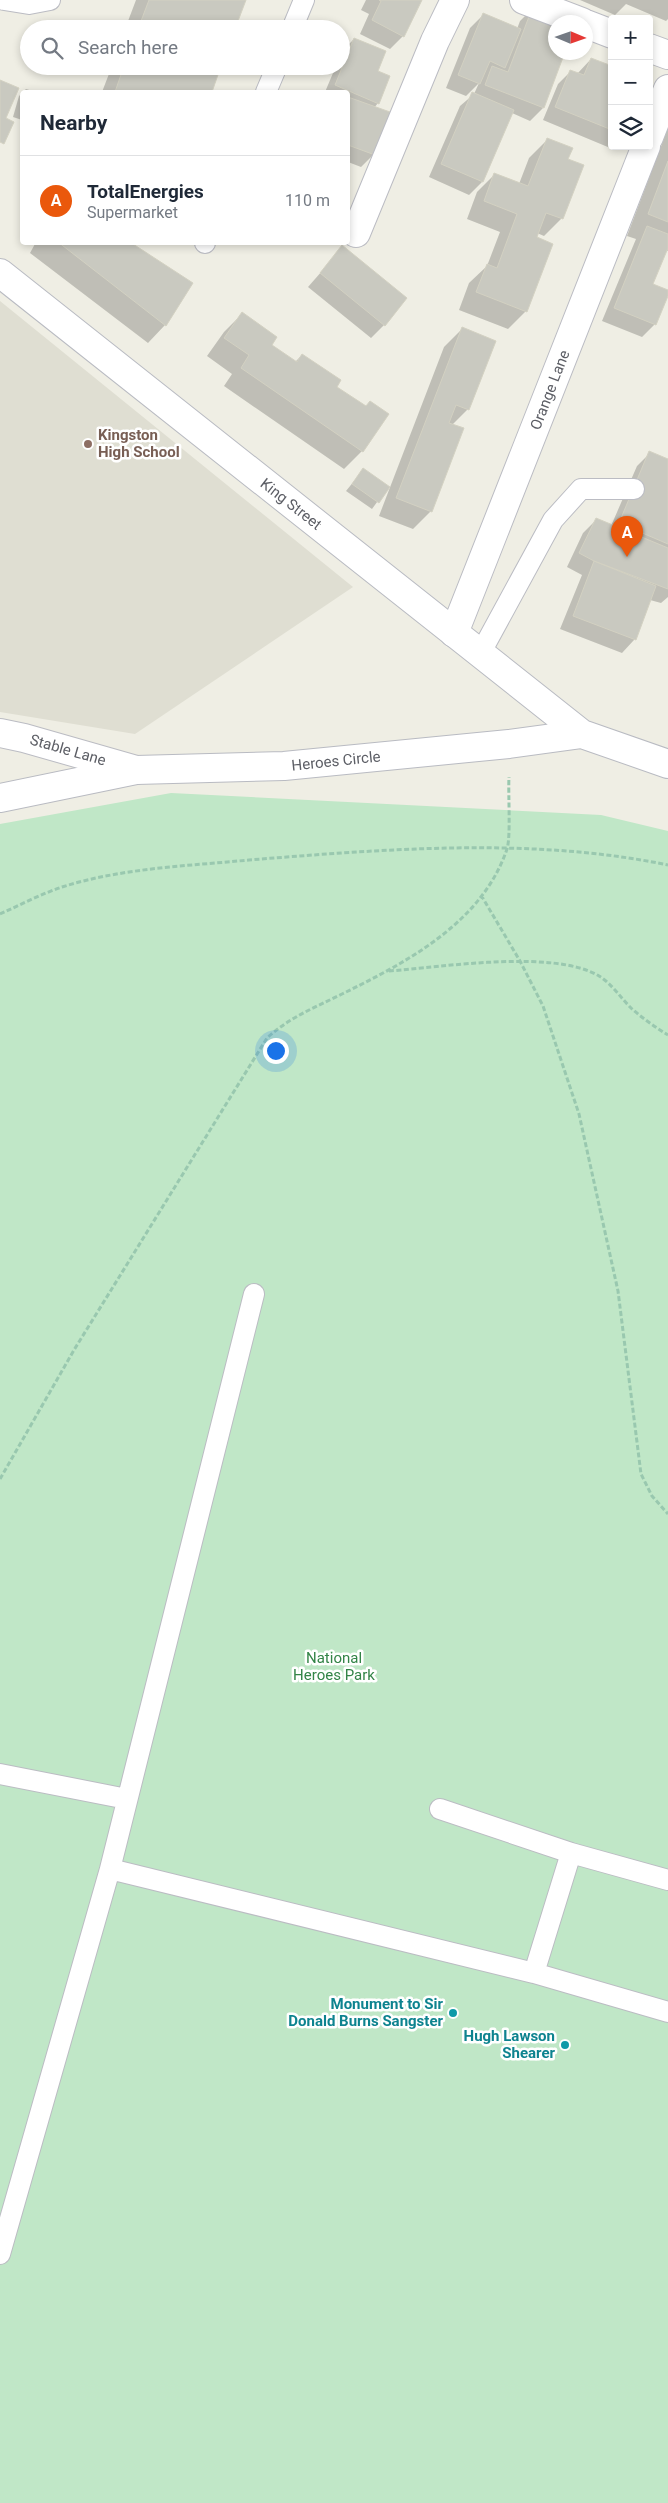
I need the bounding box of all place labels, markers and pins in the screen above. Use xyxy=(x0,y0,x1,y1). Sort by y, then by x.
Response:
place label: Kingston High School xyxy=(98,426,180,461)
marker: Kingston High School xyxy=(82,438,94,450)
pin: A xyxy=(611,516,643,557)
place label: Monument to Sir Donald Burns Sangster xyxy=(288,1995,444,2030)
marker: Monument to Sir Donald Burns Sangster xyxy=(447,2007,459,2019)
place label: Hugh Lawson Shearer xyxy=(464,2027,556,2062)
marker: Hugh Lawson Shearer xyxy=(559,2039,571,2051)

